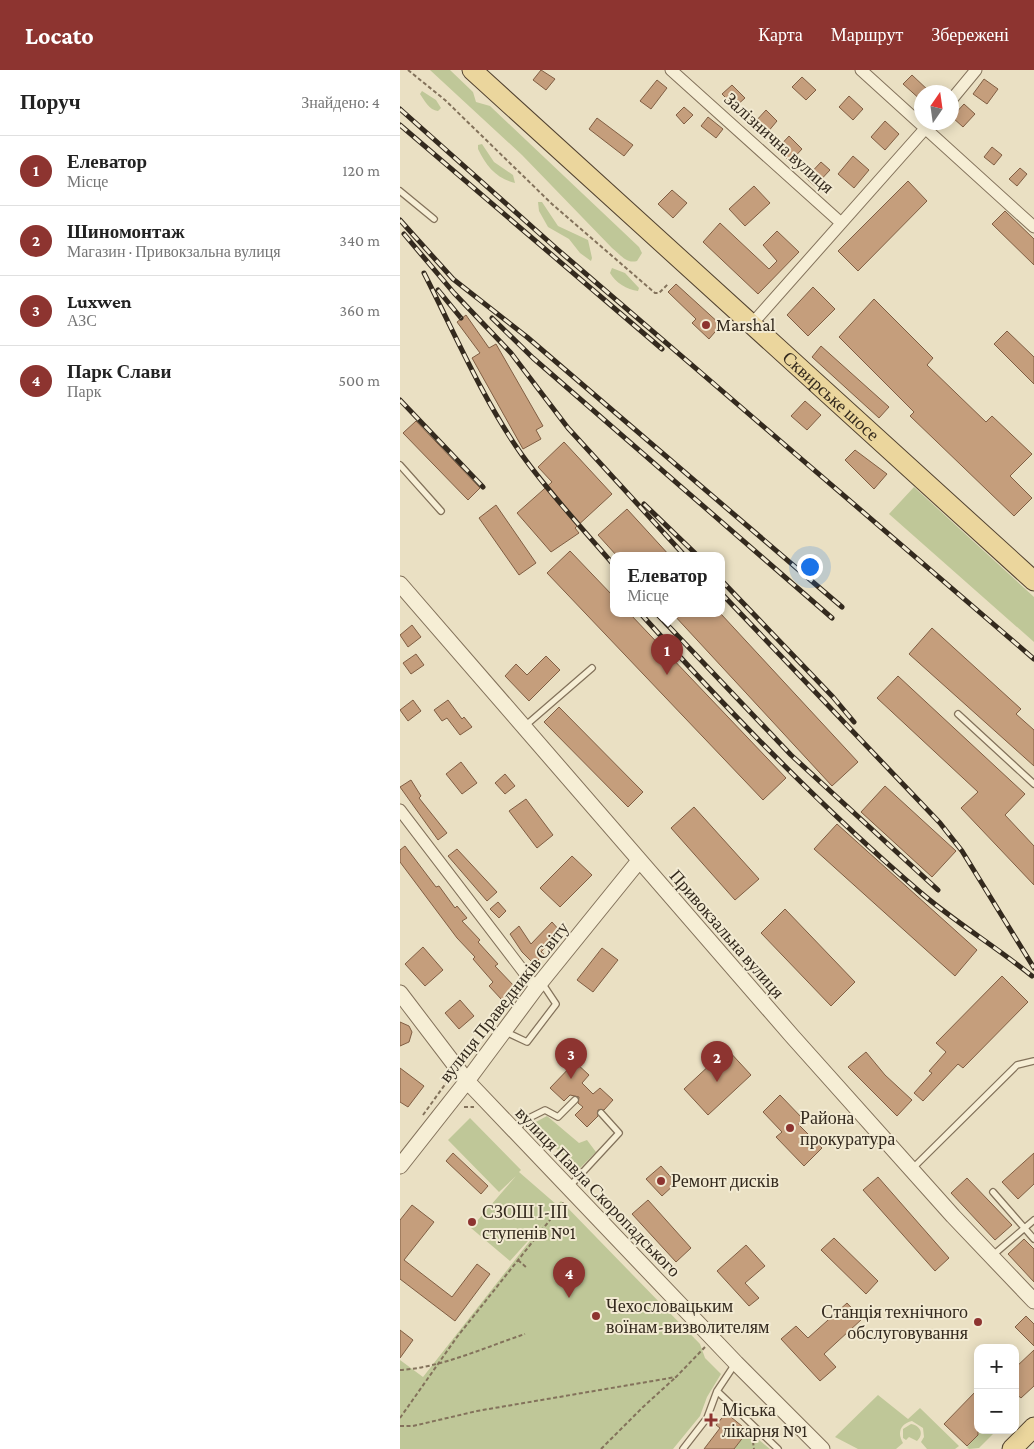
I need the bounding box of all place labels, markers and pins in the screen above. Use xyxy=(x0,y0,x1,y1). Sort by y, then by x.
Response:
place label: Marshal xyxy=(716,315,776,335)
marker: Marshal xyxy=(700,319,712,331)
pin: 1 xyxy=(651,634,683,675)
pin: 3 xyxy=(555,1038,587,1079)
pin: 2 xyxy=(701,1041,733,1082)
place label: Района прокуратура xyxy=(800,1108,895,1149)
marker: Района прокуратура xyxy=(784,1122,796,1134)
place label: Ремонт дисків xyxy=(671,1171,779,1191)
marker: Ремонт дисків xyxy=(655,1175,667,1187)
place label: СЗОШ І-ІІІ ступенів №1 xyxy=(482,1202,576,1243)
marker: СЗОШ І-ІІІ ступенів №1 xyxy=(466,1216,478,1228)
pin: 4 xyxy=(553,1257,585,1298)
place label: Чехословацьким воїнам-визволителям xyxy=(606,1296,769,1337)
place label: Станція технічного обслуговування xyxy=(821,1302,968,1343)
marker: Чехословацьким воїнам-визволителям xyxy=(590,1310,602,1322)
marker: Станція технічного обслуговування xyxy=(972,1316,984,1328)
place label: Міська лікарня №1 xyxy=(722,1400,808,1441)
marker: Міська лікарня №1 xyxy=(704,1413,718,1427)

